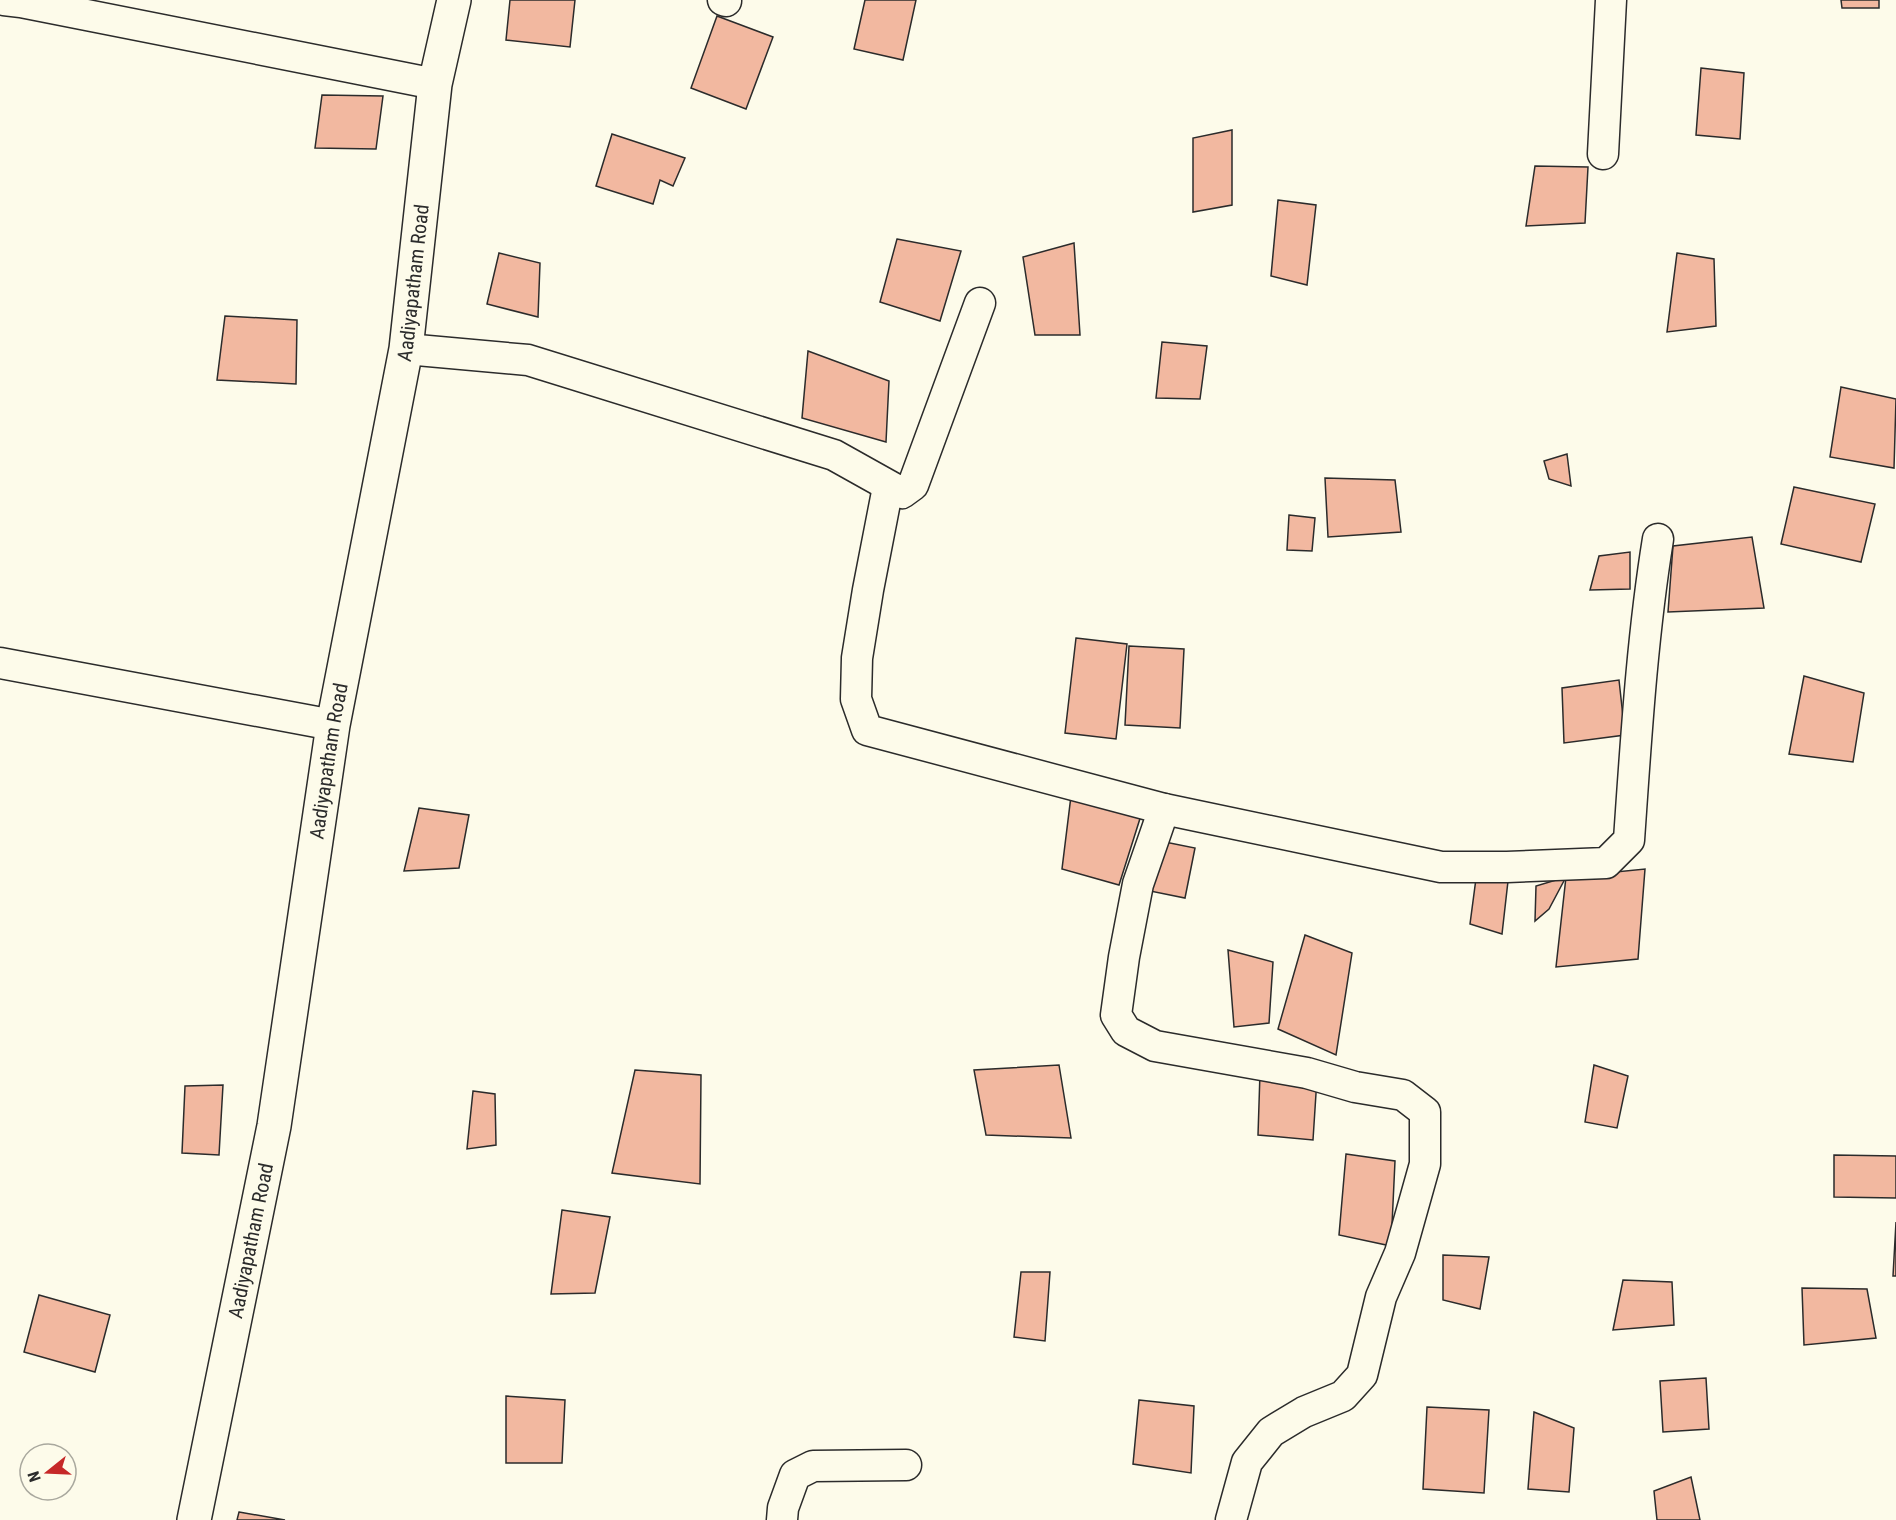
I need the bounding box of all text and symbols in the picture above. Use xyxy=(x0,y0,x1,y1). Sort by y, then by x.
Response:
street label: Aadiyapatham Road xyxy=(392,203,434,363)
street label: Aadiyapatham Road xyxy=(304,681,353,841)
street label: Aadiyapatham Road xyxy=(223,1161,278,1320)
north arrow xyxy=(18,1442,78,1502)
text: N xyxy=(24,1469,45,1484)

